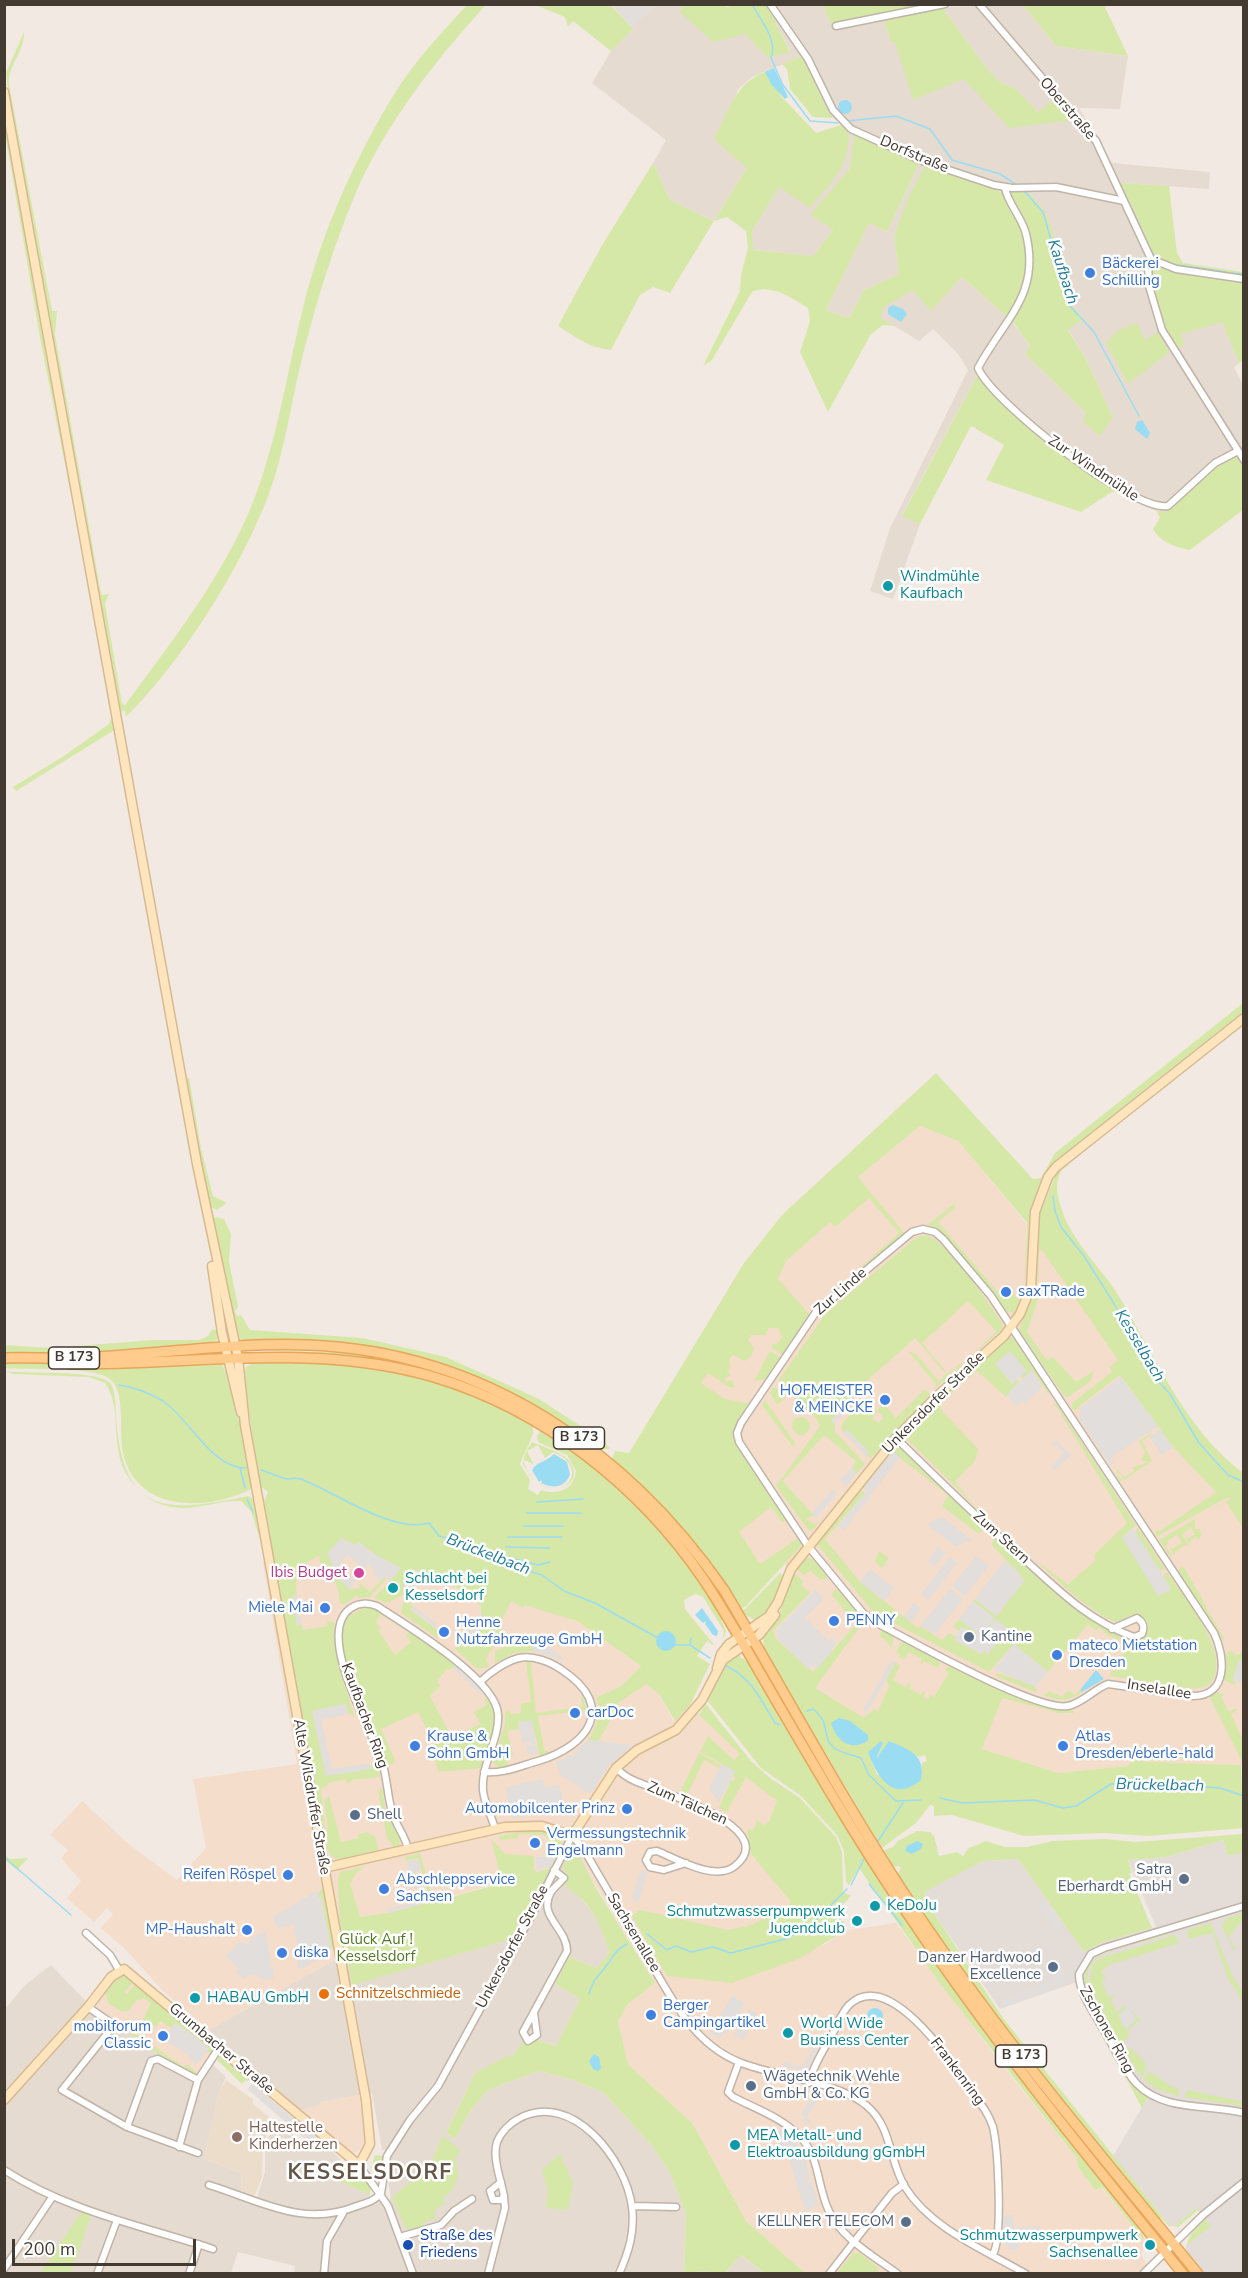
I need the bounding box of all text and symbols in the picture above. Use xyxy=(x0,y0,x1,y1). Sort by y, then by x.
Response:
street label: Oberstraße xyxy=(1035,74,1099,144)
street label: Dorfstraße xyxy=(877,132,951,178)
water label: Kaufbach xyxy=(1043,237,1081,307)
place label: Bäckerei Schilling xyxy=(1102,255,1160,290)
marker: Bäckerei Schilling xyxy=(1083,266,1097,280)
street label: Zur Windmühle xyxy=(1044,432,1142,506)
place label: Windmühle Kaufbach xyxy=(900,568,979,603)
marker: Windmühle Kaufbach xyxy=(881,579,895,593)
street label: Zur Linde xyxy=(811,1264,871,1320)
place label: saxTRade xyxy=(1018,1283,1085,1301)
marker: saxTRade xyxy=(999,1285,1013,1299)
water label: Kesselbach xyxy=(1110,1306,1168,1386)
road number: B 173 xyxy=(48,1347,100,1369)
street label: Unkersdorfer Straße xyxy=(879,1348,989,1458)
place label: HOFMEISTER & MEINCKE xyxy=(780,1382,873,1417)
marker: HOFMEISTER & MEINCKE xyxy=(878,1393,892,1407)
road number: B 173 xyxy=(554,1427,604,1449)
street label: Zum Stern xyxy=(969,1508,1033,1568)
water label: Brückelbach xyxy=(443,1530,533,1580)
place label: Ibis Budget xyxy=(271,1564,347,1582)
marker: Ibis Budget xyxy=(352,1566,366,1580)
place label: Schlacht bei Kesselsdorf xyxy=(405,1570,487,1605)
marker: Schlacht bei Kesselsdorf xyxy=(386,1581,400,1595)
place label: Miele Mai xyxy=(248,1599,313,1617)
marker: Miele Mai xyxy=(318,1601,332,1615)
place label: PENNY xyxy=(846,1612,895,1630)
place label: Henne Nutzfahrzeuge GmbH xyxy=(456,1614,602,1649)
marker: PENNY xyxy=(827,1614,841,1628)
marker: Henne Nutzfahrzeuge GmbH xyxy=(437,1625,451,1639)
place label: Kantine xyxy=(981,1628,1032,1646)
marker: Kantine xyxy=(962,1630,976,1644)
place label: mateco Mietstation Dresden xyxy=(1069,1637,1197,1672)
marker: mateco Mietstation Dresden xyxy=(1050,1648,1064,1662)
street label: Kaufbacher Ring xyxy=(337,1661,391,1771)
street label: Inselallee xyxy=(1126,1676,1192,1704)
place label: carDoc xyxy=(587,1704,634,1722)
marker: carDoc xyxy=(568,1706,582,1720)
street label: Alte Wilsdruffer Straße xyxy=(288,1718,334,1876)
place label: Krause & Sohn GmbH xyxy=(427,1728,509,1763)
place label: Atlas Dresden/eberle-hald xyxy=(1075,1728,1214,1763)
marker: Krause & Sohn GmbH xyxy=(408,1739,422,1753)
marker: Atlas Dresden/eberle-hald xyxy=(1056,1739,1070,1753)
water label: Brückelbach xyxy=(1116,1776,1204,1796)
street label: Zum Tälchen xyxy=(644,1778,730,1830)
place label: Automobilcenter Prinz xyxy=(465,1800,615,1818)
marker: Automobilcenter Prinz xyxy=(620,1802,634,1816)
place label: Shell xyxy=(367,1806,402,1824)
marker: Shell xyxy=(348,1808,362,1822)
place label: Vermessungstechnik Engelmann xyxy=(547,1825,686,1860)
marker: Vermessungstechnik Engelmann xyxy=(528,1836,542,1850)
place label: Satra Eberhardt GmbH xyxy=(1058,1861,1172,1896)
place label: Reifen Röspel xyxy=(183,1866,276,1884)
marker: Reifen Röspel xyxy=(281,1868,295,1882)
place label: Abschleppservice Sachsen xyxy=(396,1871,515,1906)
marker: Satra Eberhardt GmbH xyxy=(1177,1872,1191,1886)
marker: Abschleppservice Sachsen xyxy=(377,1882,391,1896)
street label: Unkersdorfer Straße xyxy=(473,1882,553,2012)
street label: Sachsenallee xyxy=(602,1890,664,1976)
place label: KeDoJu xyxy=(887,1897,937,1915)
marker: KeDoJu xyxy=(868,1899,882,1913)
place label: Schmutzwasserpumpwerk Jugendclub xyxy=(667,1903,845,1938)
marker: Schmutzwasserpumpwerk Jugendclub xyxy=(850,1914,864,1928)
place label: MP-Haushalt xyxy=(146,1921,235,1939)
marker: MP-Haushalt xyxy=(240,1923,254,1937)
park label: Glück Auf ! Kesselsdorf xyxy=(336,1931,416,1966)
place label: diska xyxy=(294,1944,329,1962)
marker: diska xyxy=(275,1946,289,1960)
place label: Danzer Hardwood Excellence xyxy=(918,1949,1041,1984)
marker: Danzer Hardwood Excellence xyxy=(1046,1960,1060,1974)
street label: Zschoner Ring xyxy=(1075,1984,1137,2076)
place label: Schnitzelschmiede xyxy=(336,1985,461,2003)
marker: Schnitzelschmiede xyxy=(317,1987,331,2001)
place label: HABAU GmbH xyxy=(207,1989,309,2007)
marker: HABAU GmbH xyxy=(188,1991,202,2005)
place label: Berger Campingartikel xyxy=(663,1997,765,2032)
street label: Grumbacher Straße xyxy=(165,2000,277,2098)
marker: Berger Campingartikel xyxy=(644,2008,658,2022)
place label: World Wide Business Center xyxy=(800,2015,909,2050)
place label: mobilforum Classic xyxy=(74,2018,151,2053)
marker: World Wide Business Center xyxy=(781,2026,795,2040)
marker: mobilforum Classic xyxy=(156,2029,170,2043)
street label: Frankenring xyxy=(926,2035,988,2109)
road number: B 173 xyxy=(996,2045,1046,2067)
place label: Wägetechnik Wehle GmbH & Co. KG xyxy=(763,2068,900,2103)
marker: Wägetechnik Wehle GmbH & Co. KG xyxy=(744,2079,758,2093)
place label: Haltestelle Kinderherzen xyxy=(249,2119,338,2154)
place label: MEA Metall- und Elektroausbildung gGmbH xyxy=(747,2127,925,2162)
marker: Haltestelle Kinderherzen xyxy=(230,2130,244,2144)
marker: MEA Metall- und Elektroausbildung gGmbH xyxy=(728,2138,742,2152)
district label: KESSELSDORF xyxy=(287,2161,453,2187)
place label: KELLNER TELECOM xyxy=(757,2213,894,2231)
marker: KELLNER TELECOM xyxy=(899,2215,913,2229)
scale bar xyxy=(15,2227,200,2265)
place label: Straße des Friedens xyxy=(420,2227,493,2262)
place label: Schmutzwasserpumpwerk Sachsenallee xyxy=(960,2227,1138,2262)
text: 200 m xyxy=(23,2237,75,2261)
marker: Straße des Friedens xyxy=(401,2238,415,2252)
marker: Schmutzwasserpumpwerk Sachsenallee xyxy=(1143,2238,1157,2252)

